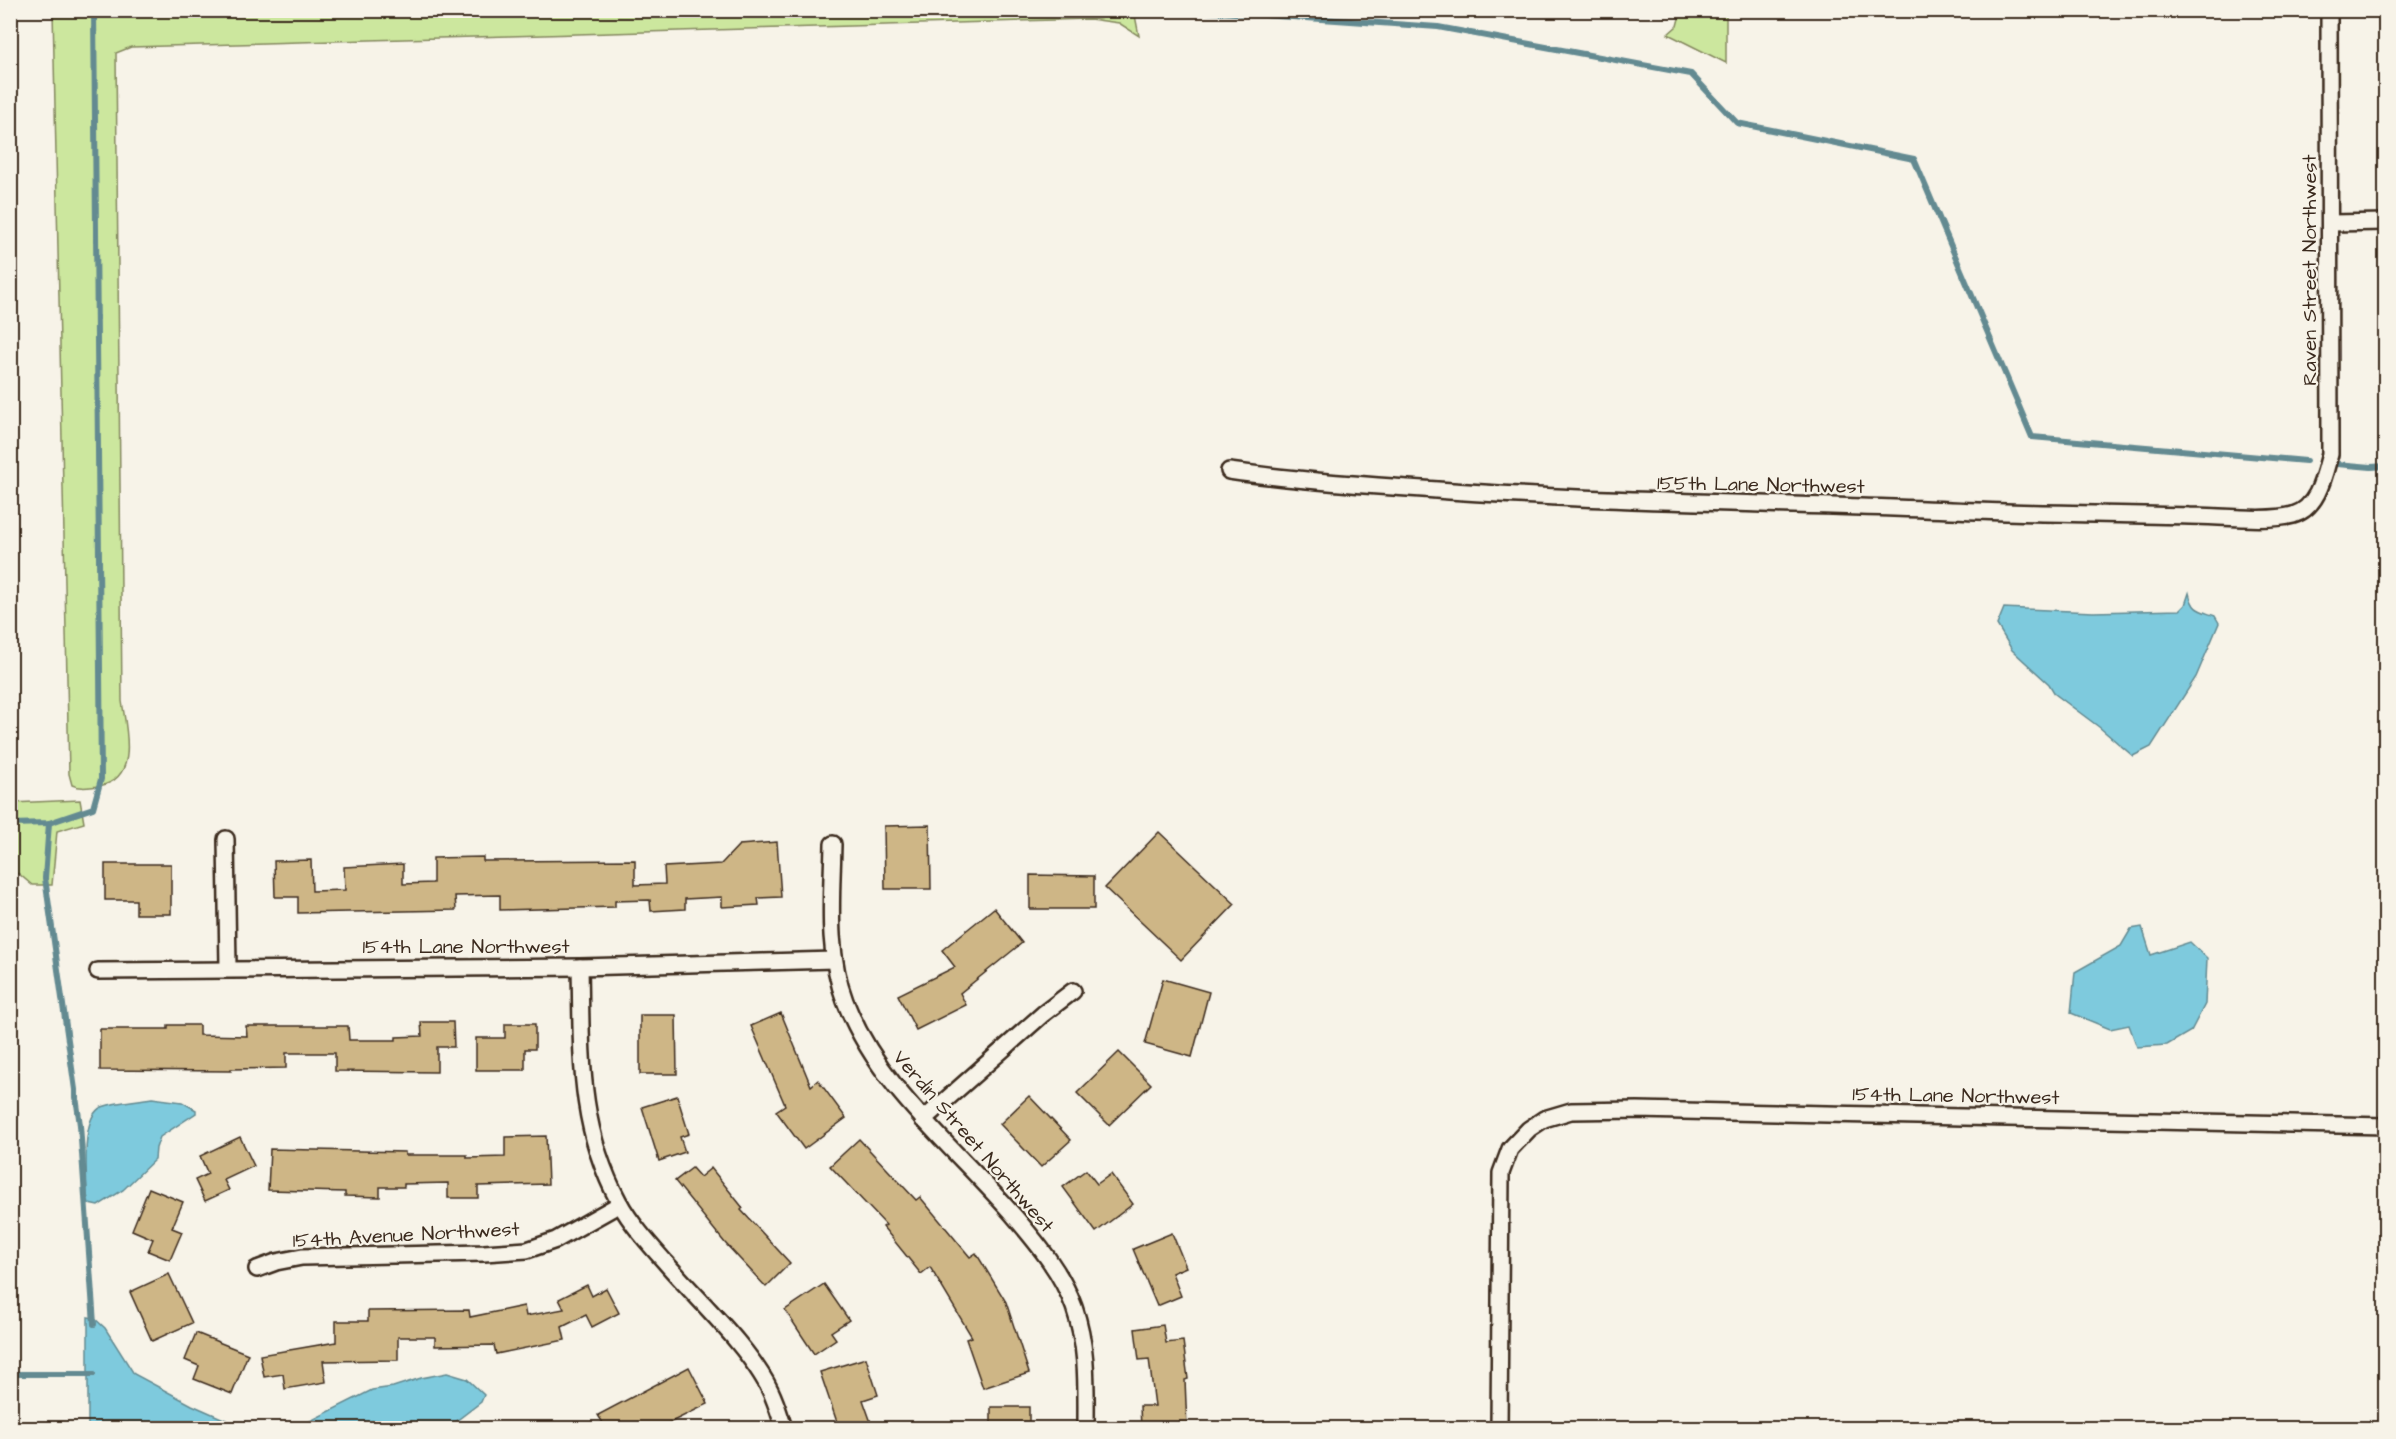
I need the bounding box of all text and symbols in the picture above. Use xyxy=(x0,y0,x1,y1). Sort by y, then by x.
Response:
street label: Raven Street Northwest xyxy=(2296,154,2324,386)
street label: 155th Lane Northwest xyxy=(1657,469,1865,501)
street label: 154th Lane Northwest xyxy=(362,933,570,961)
street label: Verdin Street Northwest xyxy=(886,1044,1060,1239)
street label: 154th Lane Northwest xyxy=(1852,1080,2060,1112)
street label: 154th Avenue Northwest xyxy=(292,1215,520,1255)

